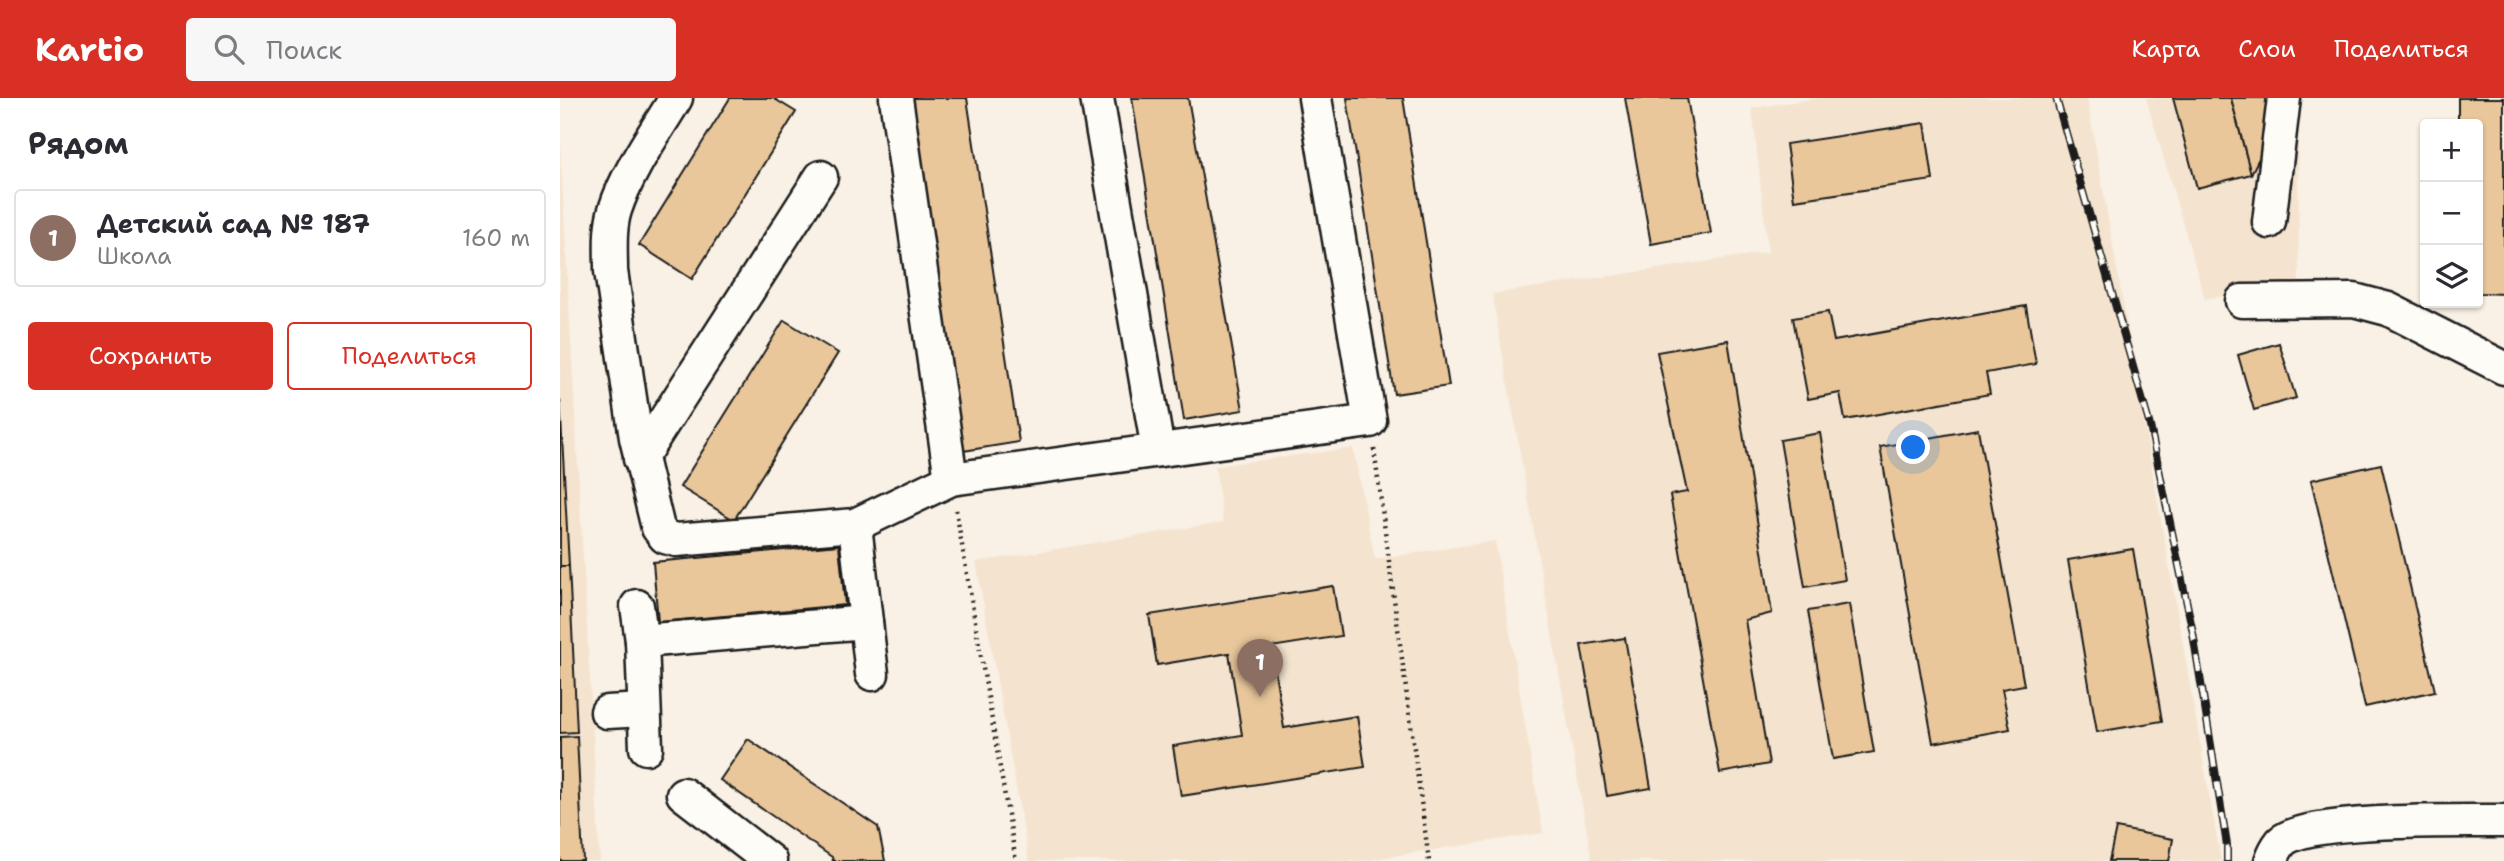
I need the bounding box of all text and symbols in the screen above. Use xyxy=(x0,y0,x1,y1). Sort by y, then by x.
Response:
search box xyxy=(186,18,676,81)
text: Kartio xyxy=(35,27,144,72)
icon: search xyxy=(210,30,248,68)
text: Поиск xyxy=(266,32,342,67)
text: Карта xyxy=(2132,33,2200,65)
text: Слои xyxy=(2238,33,2296,65)
text: Поделиться xyxy=(2334,33,2469,65)
map controls xyxy=(2420,119,2483,308)
button: + xyxy=(2420,119,2483,182)
text: Рядом xyxy=(28,123,128,164)
button: − xyxy=(2420,182,2483,245)
text: Детский сад № 187 xyxy=(97,206,370,241)
text: 1 xyxy=(48,223,58,253)
text: 160 m xyxy=(462,223,530,253)
text: Школа xyxy=(97,241,172,271)
button: layers xyxy=(2420,245,2483,308)
button: Сохранить xyxy=(28,322,273,390)
button: Поделиться xyxy=(287,322,532,390)
your location xyxy=(1896,430,1930,464)
pin: 1 xyxy=(1237,639,1283,697)

